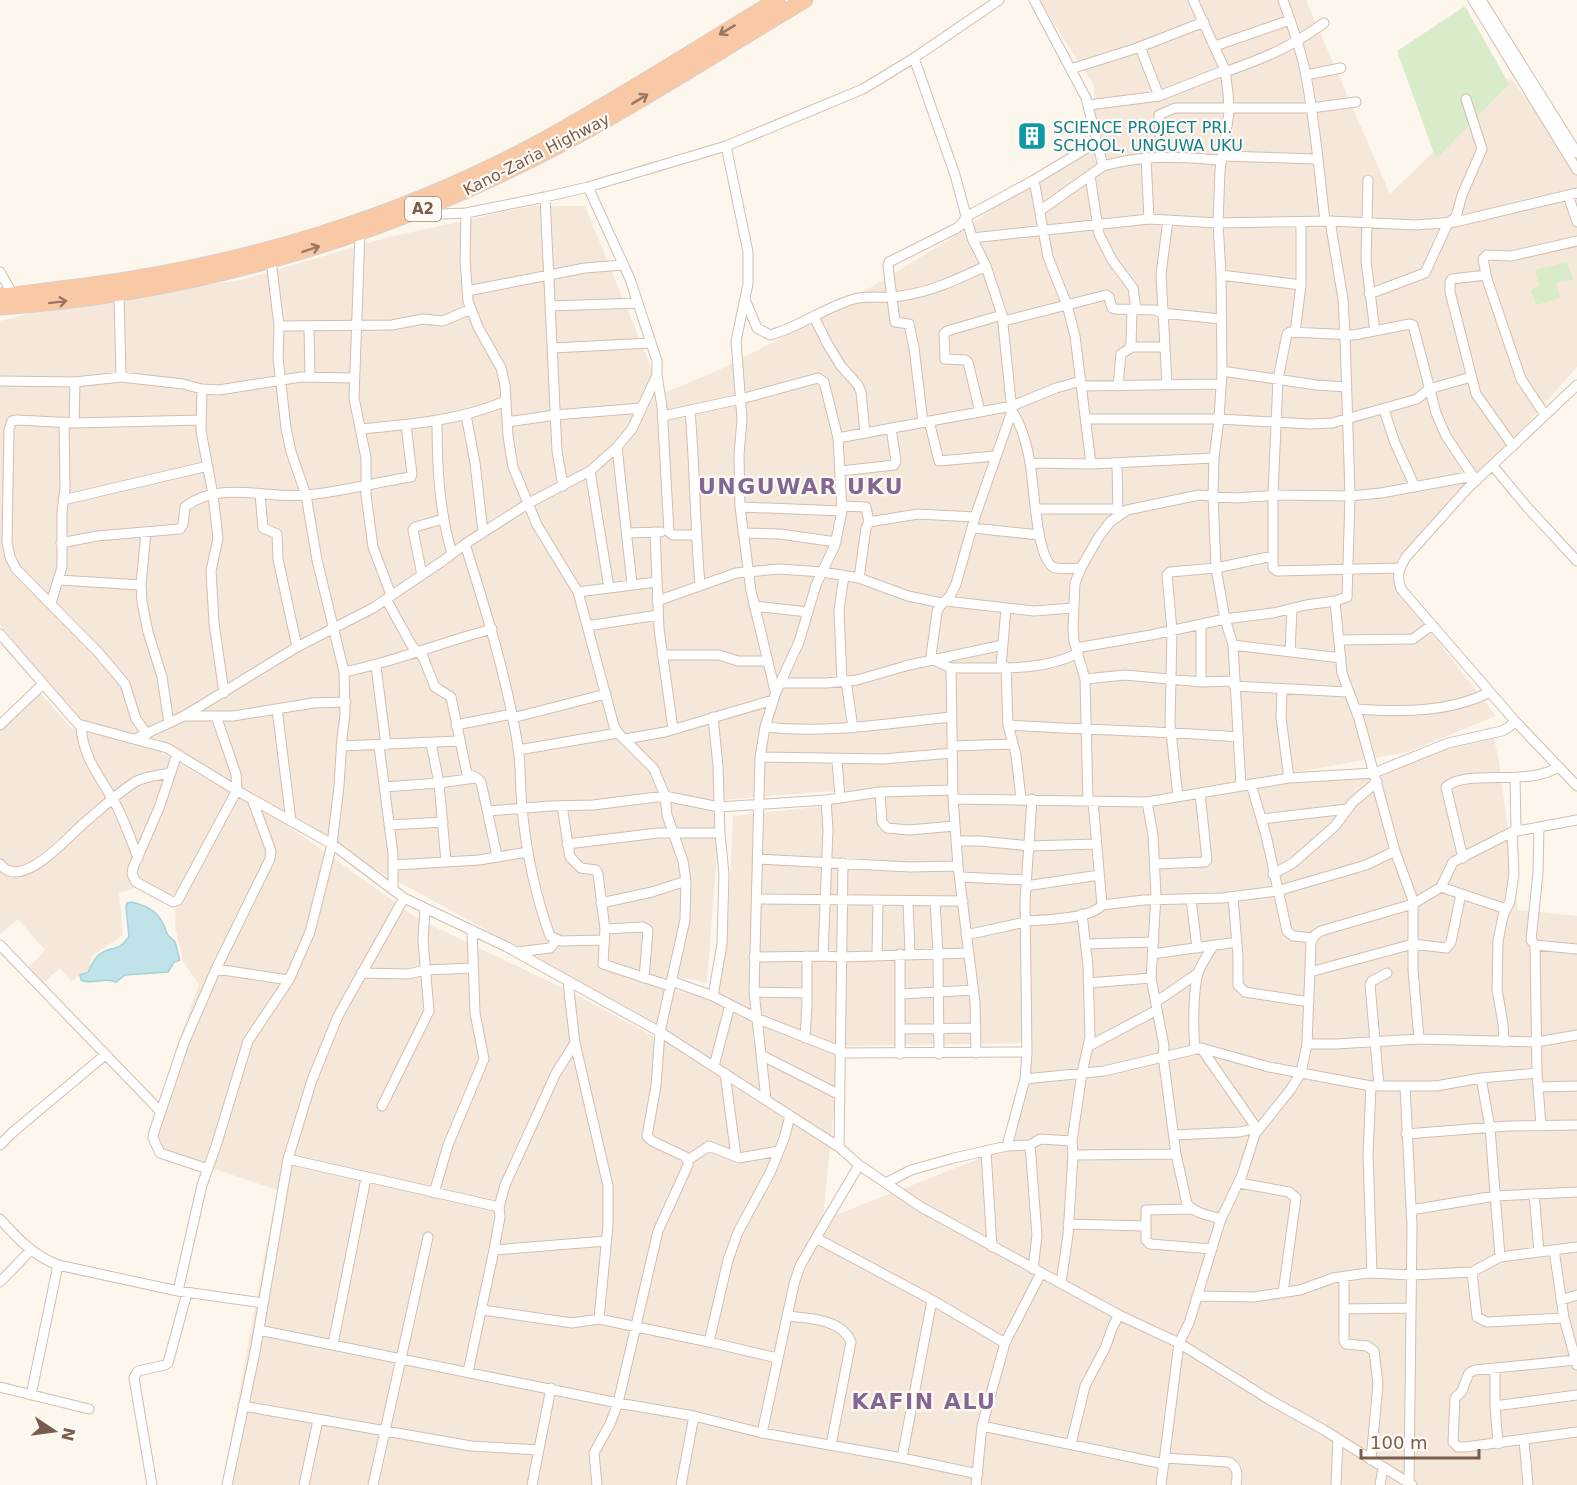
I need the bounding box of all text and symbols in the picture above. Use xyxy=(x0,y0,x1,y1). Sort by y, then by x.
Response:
one-way arrow xyxy=(719,25,736,37)
one-way arrow xyxy=(631,92,648,104)
street label: Kano-Zaria Highway xyxy=(460,109,613,200)
place label: SCIENCE PROJECT PRI. SCHOOL, UNGUWA UKU xyxy=(1053,118,1243,155)
building icon: SCIENCE PROJECT PRI. SCHOOL, UNGUWA UKU xyxy=(1016,120,1048,152)
road number: A2 xyxy=(405,197,441,221)
one-way arrow xyxy=(301,243,320,254)
one-way arrow xyxy=(48,296,68,307)
district label: UNGUWAR UKU xyxy=(698,474,904,499)
district label: KAFIN ALU xyxy=(852,1389,996,1414)
north arrow xyxy=(24,1401,84,1461)
scale bar xyxy=(1361,1422,1480,1460)
text: N xyxy=(57,1426,79,1443)
text: 100 m xyxy=(1370,1432,1428,1453)

